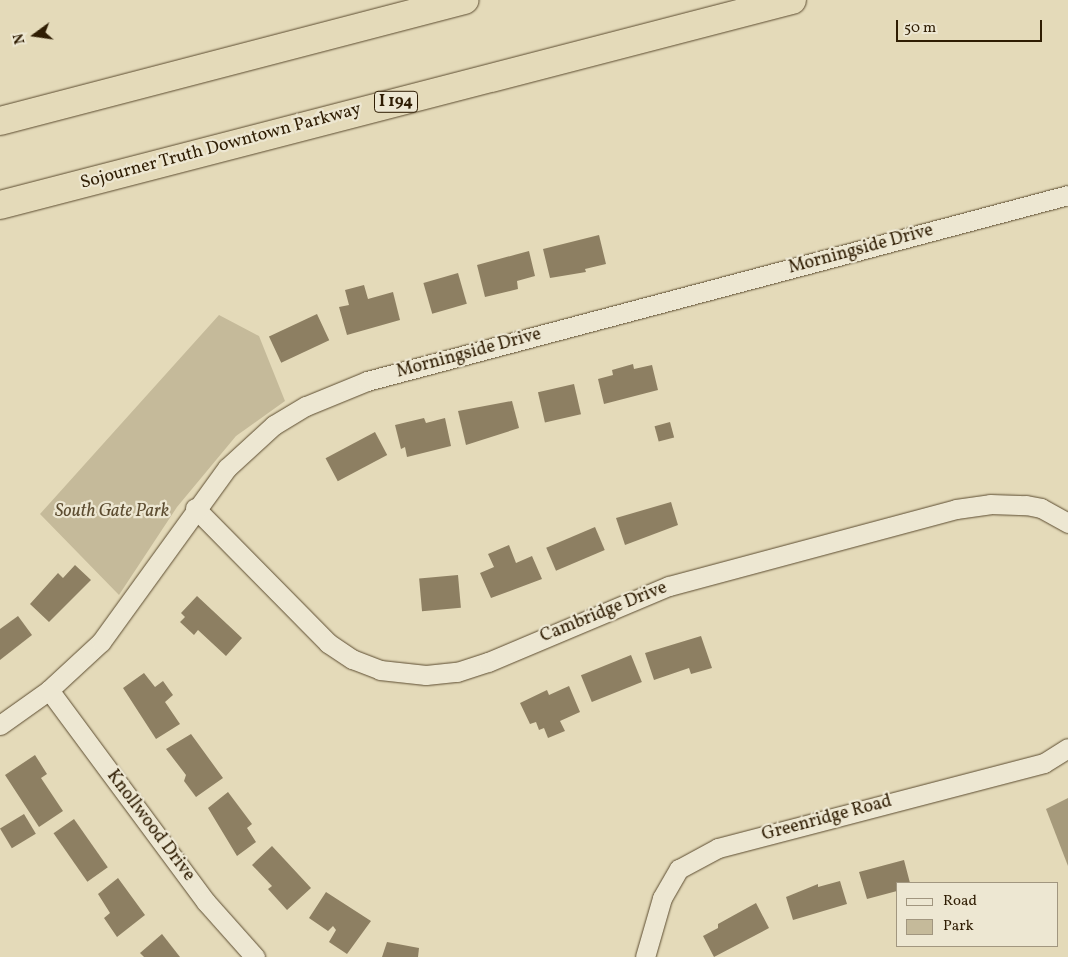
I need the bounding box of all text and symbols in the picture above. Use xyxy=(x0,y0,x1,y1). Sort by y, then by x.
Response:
north arrow xyxy=(10,10,60,60)
scale bar xyxy=(898,10,1044,42)
text: 50 m xyxy=(904,18,936,39)
text: N xyxy=(10,32,30,46)
road number: I 194 xyxy=(374,88,418,115)
street label: Sojourner Truth Downtown Parkway xyxy=(78,99,364,195)
street label: Morningside Drive xyxy=(786,220,936,280)
street label: Morningside Drive xyxy=(394,324,544,384)
park label: South Gate Park xyxy=(55,501,169,523)
street label: Cambridge Drive xyxy=(537,578,671,648)
street label: Knollwood Drive xyxy=(101,766,199,886)
street label: Greenridge Road xyxy=(760,791,894,847)
legend xyxy=(896,882,1058,947)
text: Road xyxy=(943,891,977,912)
text: Park xyxy=(943,916,974,937)

